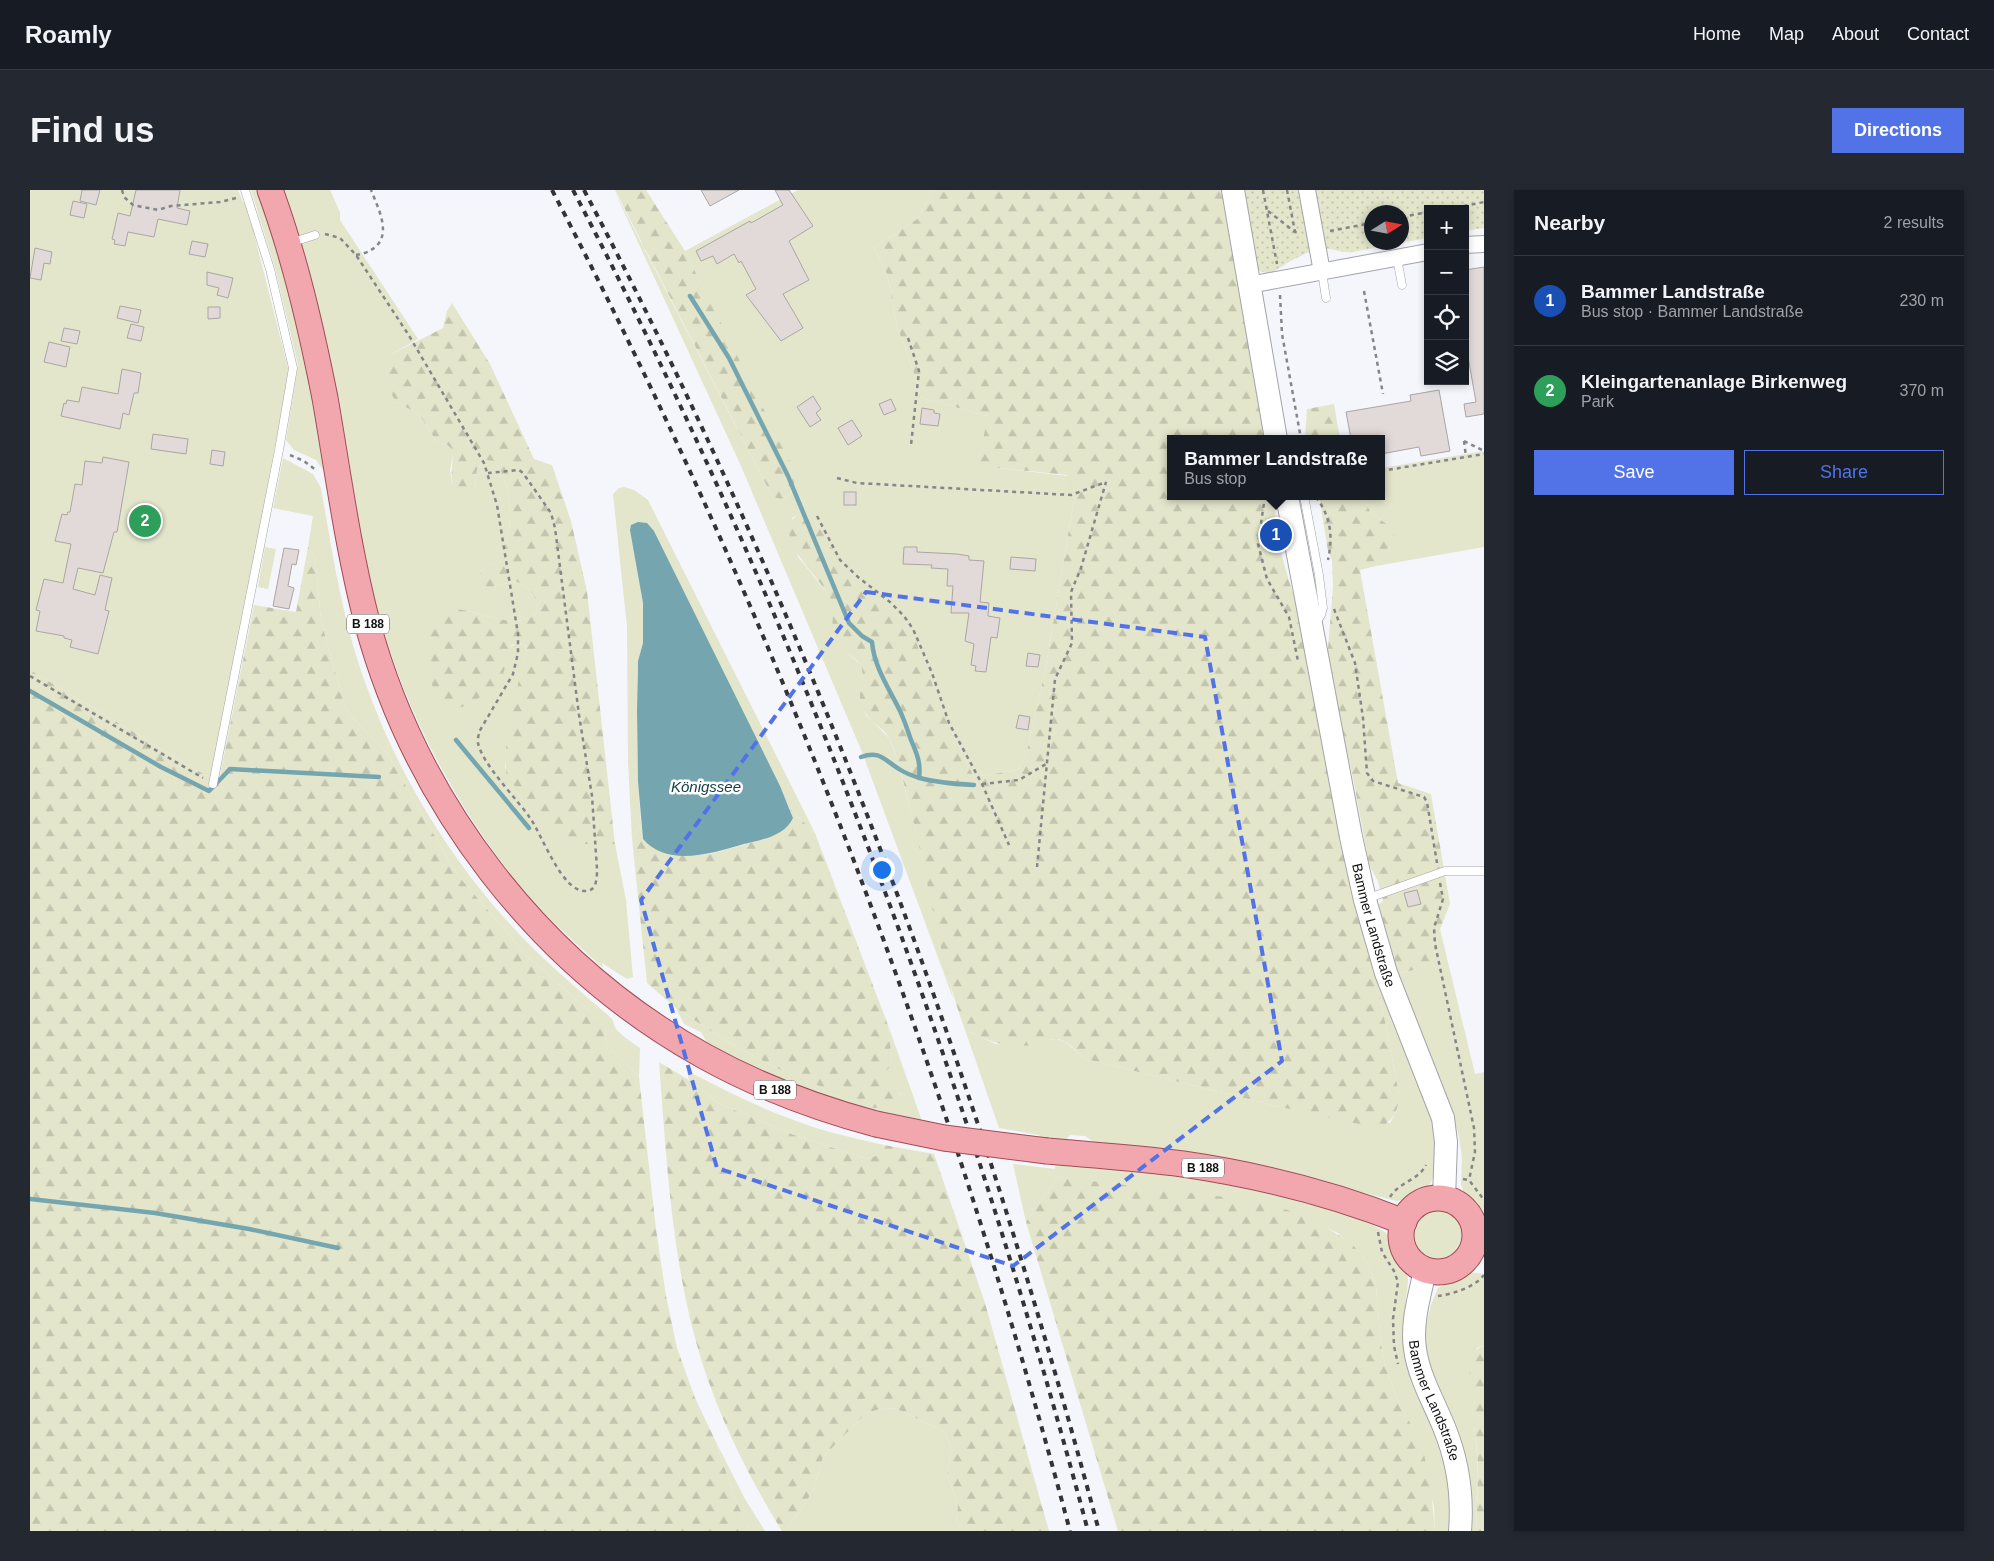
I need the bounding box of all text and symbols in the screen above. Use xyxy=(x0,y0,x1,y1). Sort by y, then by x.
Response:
text: Roamly xyxy=(25,21,112,48)
text: Home xyxy=(1693,24,1741,44)
text: Map xyxy=(1769,24,1804,44)
text: About xyxy=(1832,24,1879,44)
text: Contact xyxy=(1907,24,1969,44)
button: Directions xyxy=(1832,108,1964,153)
text: Find us xyxy=(30,110,154,149)
north arrow xyxy=(1364,205,1409,250)
map controls xyxy=(1424,205,1469,385)
button: + xyxy=(1424,205,1469,250)
text: Nearby xyxy=(1534,211,1605,234)
text: 2 results xyxy=(1884,214,1944,231)
button: − xyxy=(1424,250,1469,295)
text: Bammer Landstraße xyxy=(1581,281,1765,302)
text: 1 xyxy=(1546,292,1554,309)
text: 230 m xyxy=(1900,292,1944,309)
button: locate xyxy=(1424,295,1469,340)
text: Bus stop · Bammer Landstraße xyxy=(1581,303,1803,320)
button: layers xyxy=(1424,340,1469,385)
text: Kleingartenanlage Birkenweg xyxy=(1581,371,1847,392)
text: 2 xyxy=(1546,382,1554,399)
text: 370 m xyxy=(1900,382,1944,399)
text: Park xyxy=(1581,393,1614,410)
popup xyxy=(1167,435,1385,500)
text: Bammer Landstraße xyxy=(1184,448,1368,469)
button: Save xyxy=(1534,450,1734,495)
button: Share xyxy=(1744,450,1944,495)
text: Bus stop xyxy=(1184,470,1246,487)
pin: 2 xyxy=(129,502,161,540)
pin: 1 xyxy=(1260,516,1292,554)
road number: B 188 xyxy=(347,614,389,634)
water label: Königssee xyxy=(671,778,741,795)
your location xyxy=(869,857,895,883)
street label: Bammer Landstraße xyxy=(1349,862,1399,990)
road number: B 188 xyxy=(754,1080,796,1100)
road number: B 188 xyxy=(1182,1158,1224,1178)
street label: Bammer Landstraße xyxy=(1406,1339,1463,1463)

